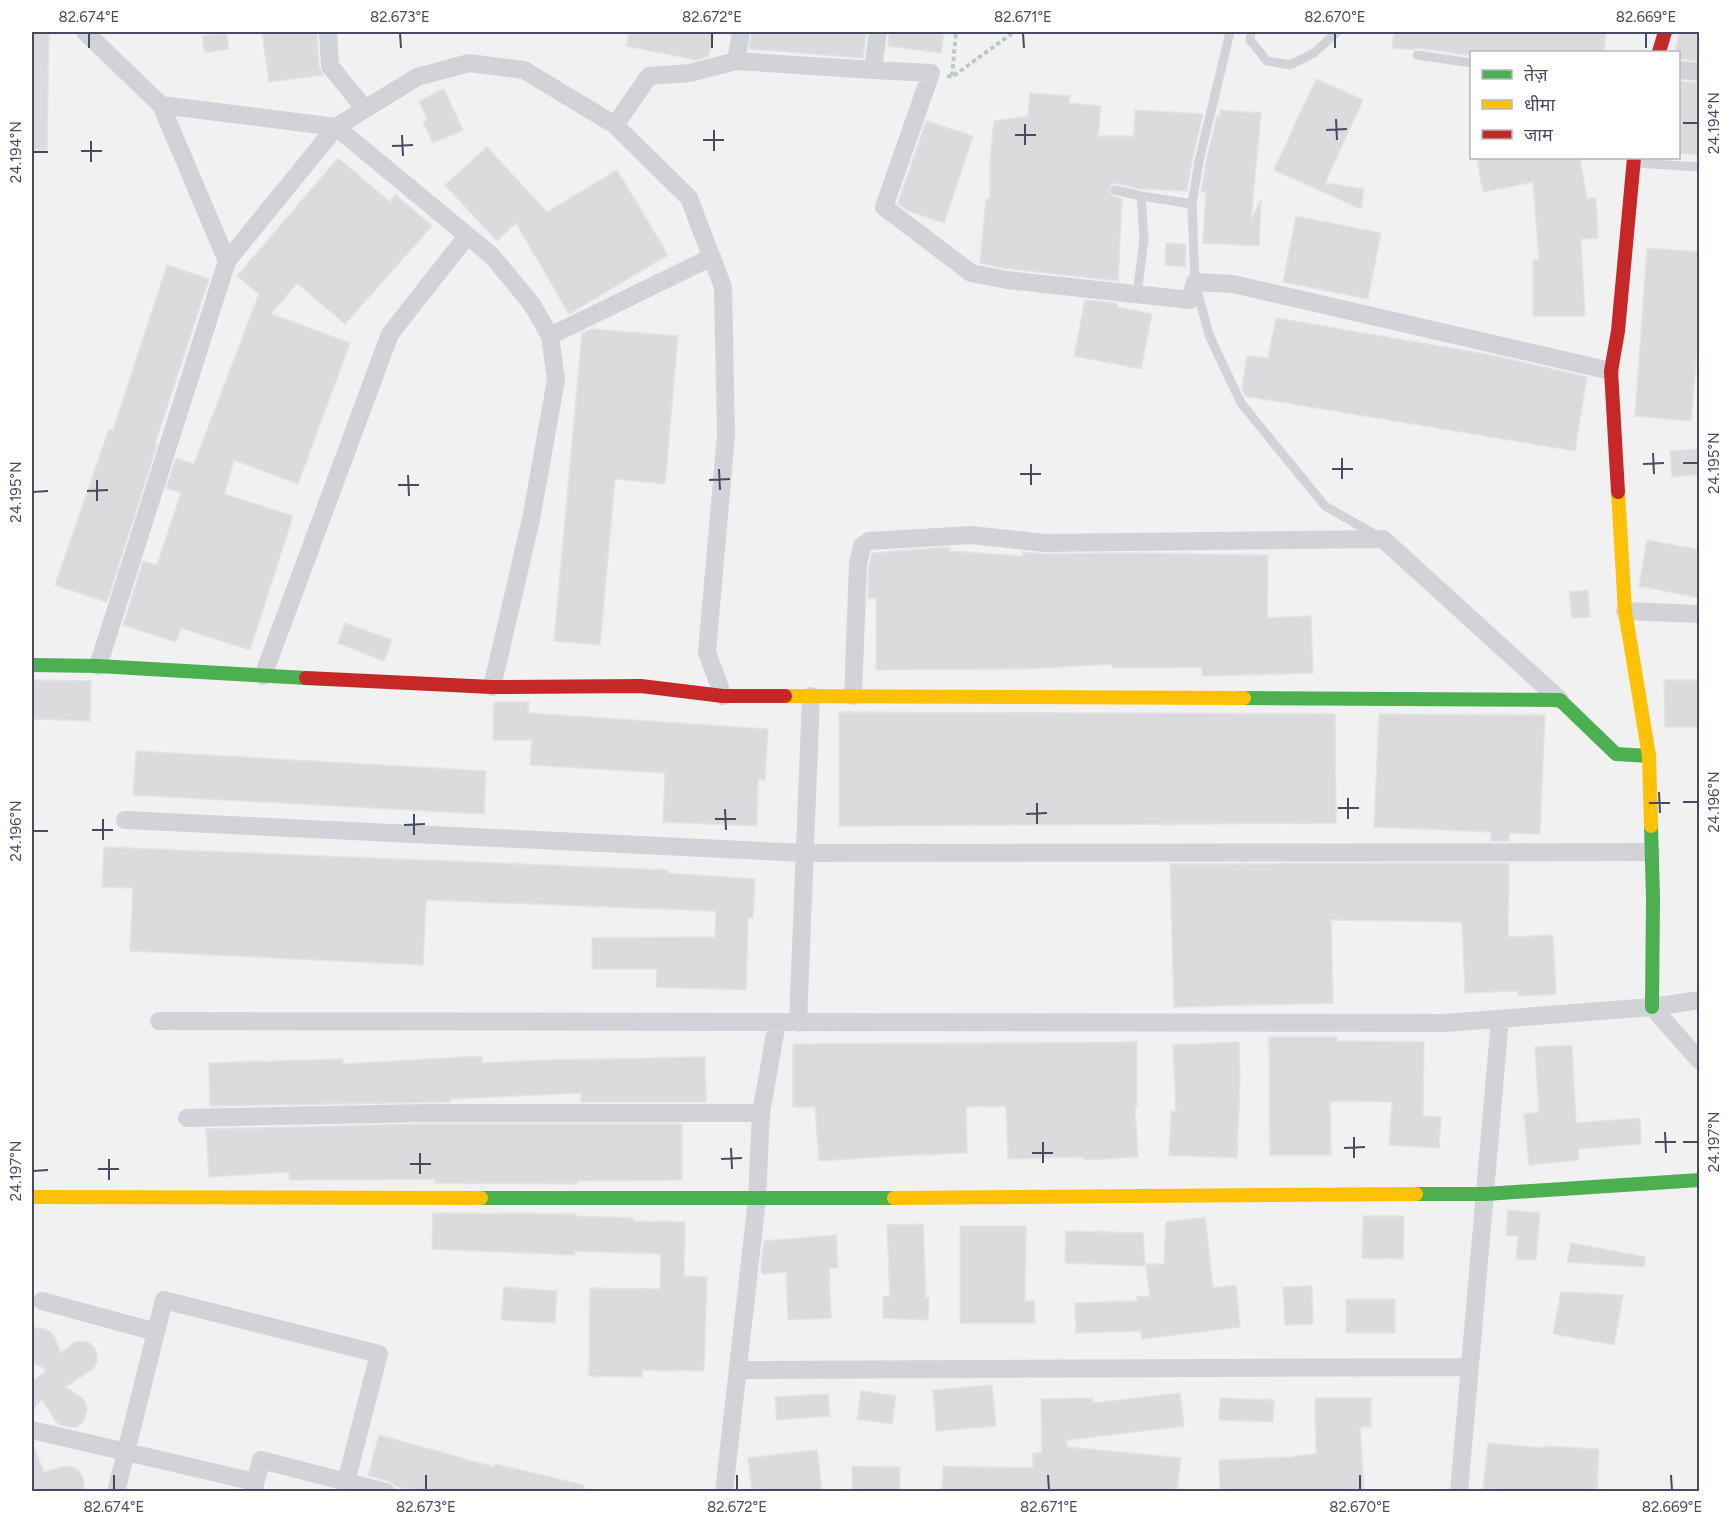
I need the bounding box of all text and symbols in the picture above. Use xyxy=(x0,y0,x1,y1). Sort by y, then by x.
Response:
text: 82.674°E xyxy=(59,8,120,26)
text: 82.673°E xyxy=(370,8,430,26)
text: 82.672°E xyxy=(682,8,742,26)
text: 82.671°E xyxy=(994,8,1052,26)
text: 82.670°E xyxy=(1304,8,1366,26)
text: 82.669°E xyxy=(1616,8,1676,26)
legend xyxy=(1470,51,1680,159)
text: तेज़ xyxy=(1524,64,1548,86)
text: 24.194°N xyxy=(1705,92,1723,154)
text: धीमा xyxy=(1524,94,1555,116)
text: 24.194°N xyxy=(7,121,25,183)
text: जाम xyxy=(1524,124,1554,146)
text: 24.195°N xyxy=(1705,432,1723,494)
text: 24.195°N xyxy=(7,461,25,523)
text: 24.196°N xyxy=(1705,771,1723,833)
text: 24.196°N xyxy=(7,800,25,862)
text: 24.197°N xyxy=(1705,1112,1723,1172)
text: 24.197°N xyxy=(7,1141,25,1201)
text: 82.674°E xyxy=(84,1498,145,1516)
text: 82.673°E xyxy=(396,1498,456,1516)
text: 82.672°E xyxy=(707,1498,767,1516)
text: 82.671°E xyxy=(1020,1498,1078,1516)
text: 82.670°E xyxy=(1329,1498,1391,1516)
text: 82.669°E xyxy=(1642,1498,1702,1516)

